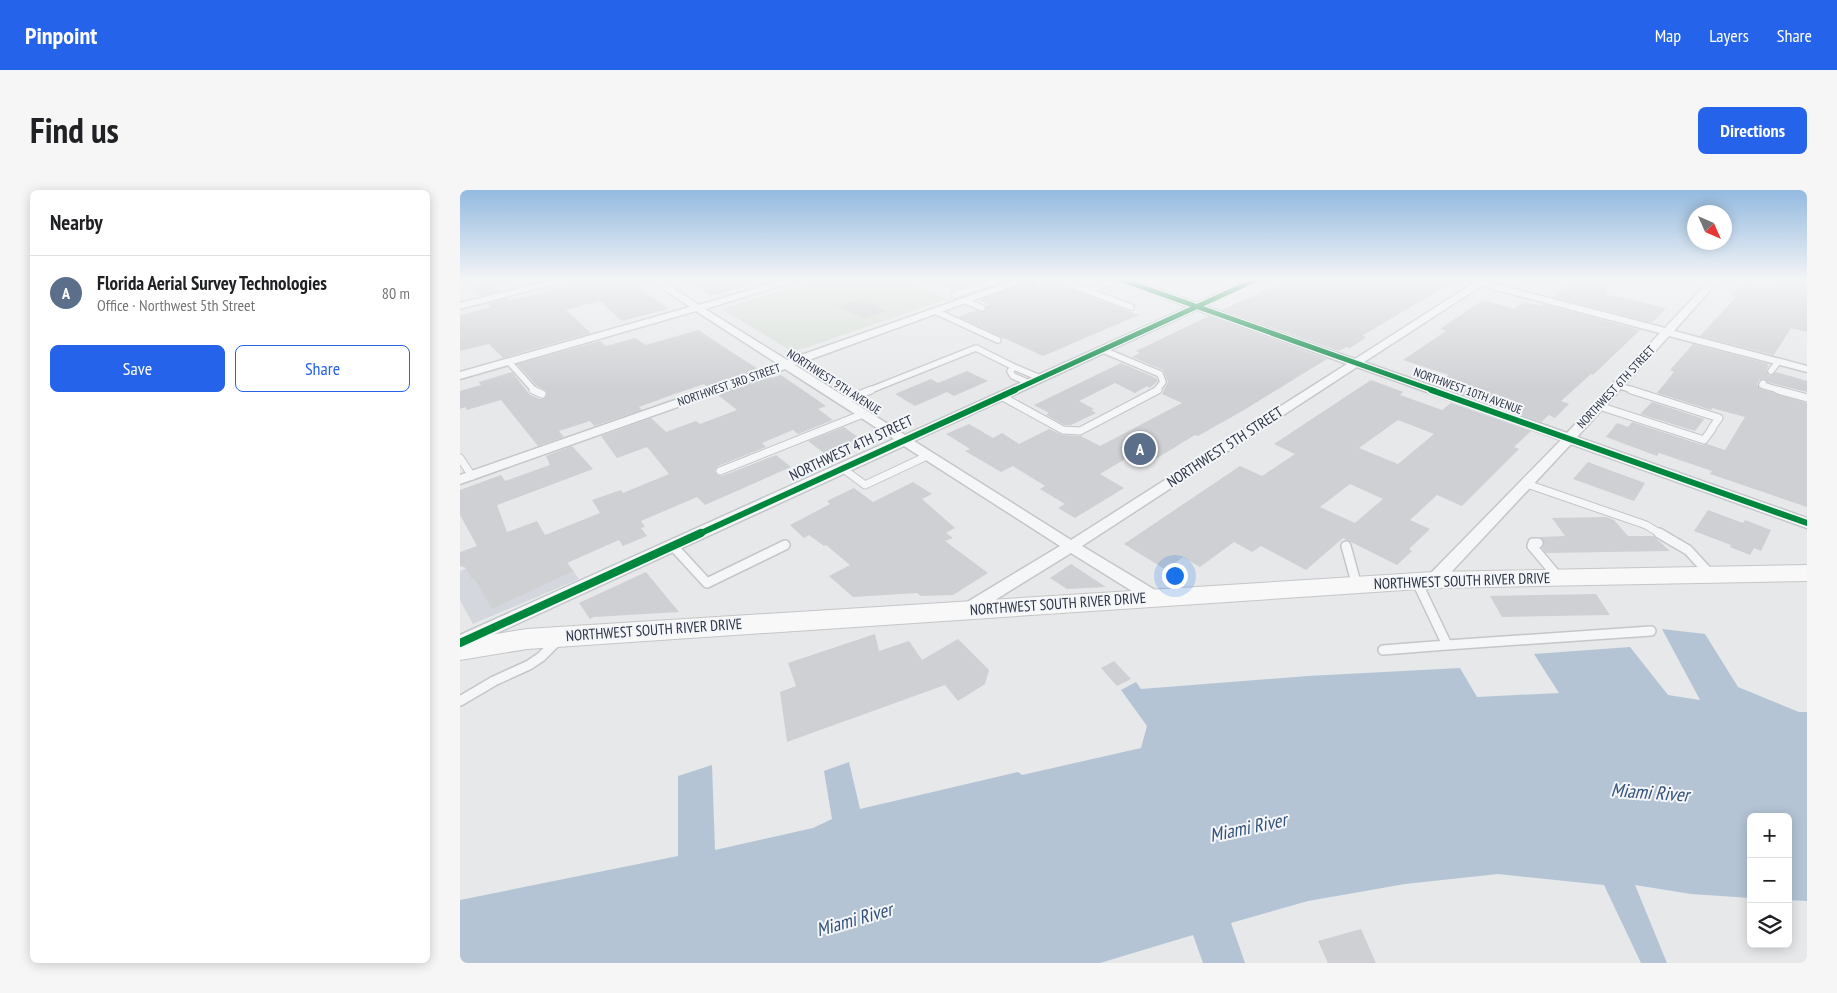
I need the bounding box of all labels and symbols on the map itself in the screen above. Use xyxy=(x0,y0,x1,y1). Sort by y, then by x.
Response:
north arrow xyxy=(1687,205,1732,250)
street label: NORTHWEST 6TH STREET xyxy=(1573,342,1658,431)
street label: NORTHWEST 9TH AVENUE xyxy=(784,346,884,418)
street label: NORTHWEST 3RD STREET xyxy=(675,360,783,409)
street label: NORTHWEST 10TH AVENUE xyxy=(1412,364,1525,417)
street label: NORTHWEST 5TH STREET xyxy=(1163,402,1287,491)
street label: NORTHWEST 4TH STREET xyxy=(786,410,916,485)
pin: A xyxy=(1124,430,1156,468)
your location xyxy=(1162,563,1188,589)
street label: NORTHWEST SOUTH RIVER DRIVE xyxy=(1373,568,1551,593)
street label: NORTHWEST SOUTH RIVER DRIVE xyxy=(969,588,1147,619)
street label: NORTHWEST SOUTH RIVER DRIVE xyxy=(565,614,743,645)
water label: Miami River xyxy=(1610,777,1693,807)
water label: Miami River xyxy=(1207,807,1291,847)
water label: Miami River xyxy=(813,896,897,941)

